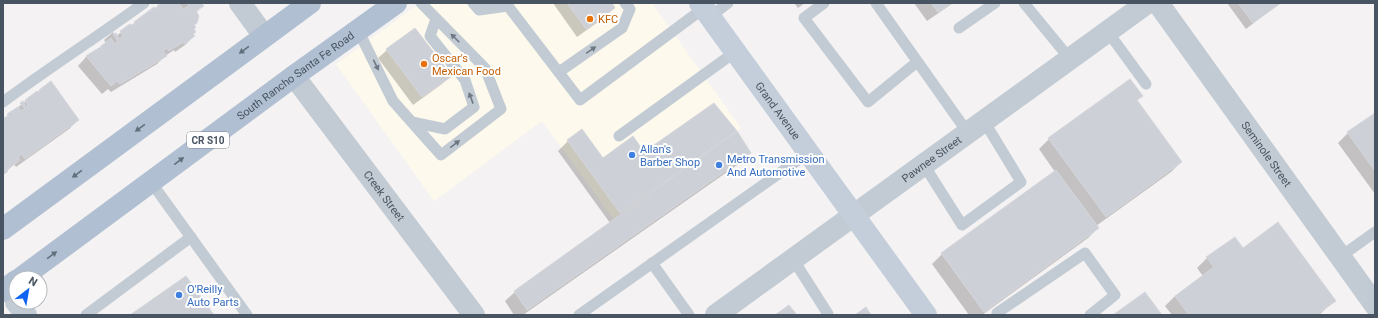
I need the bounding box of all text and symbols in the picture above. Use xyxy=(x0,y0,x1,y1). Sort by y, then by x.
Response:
place label: KFC xyxy=(598,13,618,26)
marker: KFC xyxy=(585,14,595,24)
street label: South Rancho Santa Fe Road xyxy=(234,29,357,123)
one-way arrow xyxy=(450,33,460,43)
one-way arrow xyxy=(239,46,250,55)
one-way arrow xyxy=(586,46,596,54)
place label: Oscar's Mexican Food xyxy=(432,52,501,78)
marker: Oscar's Mexican Food xyxy=(419,59,429,69)
one-way arrow xyxy=(372,60,379,71)
street label: Grand Avenue xyxy=(753,79,803,142)
one-way arrow xyxy=(468,91,474,103)
street label: Seminole Street xyxy=(1239,119,1295,190)
one-way arrow xyxy=(134,123,145,132)
road number: CR S10 xyxy=(187,132,229,148)
street label: Pawnee Street xyxy=(899,133,964,185)
one-way arrow xyxy=(450,140,461,148)
place label: Allan's Barber Shop xyxy=(640,143,700,169)
marker: Allan's Barber Shop xyxy=(627,150,637,160)
place label: Metro Transmission And Automotive xyxy=(727,153,825,179)
one-way arrow xyxy=(174,157,185,165)
marker: Metro Transmission And Automotive xyxy=(714,160,724,170)
street label: Creek Street xyxy=(361,168,408,224)
one-way arrow xyxy=(72,169,83,178)
one-way arrow xyxy=(47,251,57,259)
north arrow xyxy=(8,270,48,310)
text: N xyxy=(26,274,40,290)
place label: O'Reilly Auto Parts xyxy=(187,283,239,309)
marker: O'Reilly Auto Parts xyxy=(174,290,184,300)

